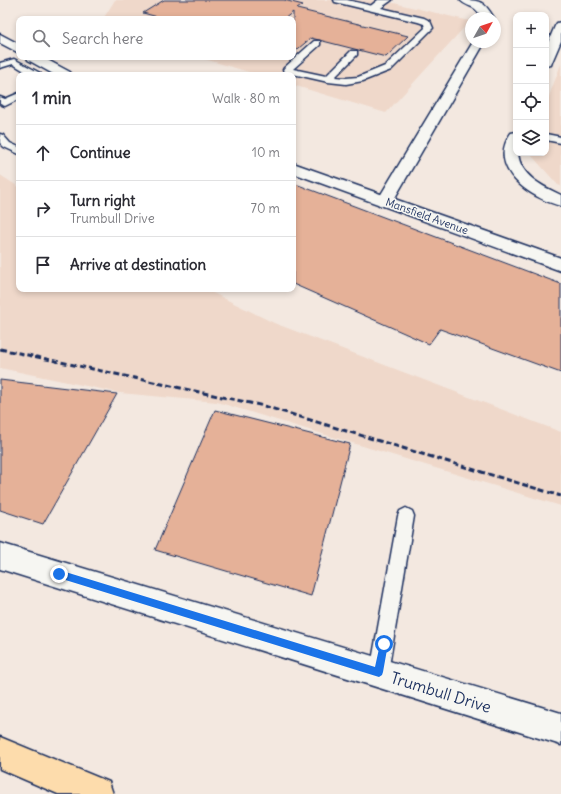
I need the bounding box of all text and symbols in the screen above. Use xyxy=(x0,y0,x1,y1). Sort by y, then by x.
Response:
north arrow xyxy=(465,12,501,48)
map controls xyxy=(513,12,549,156)
button: + xyxy=(513,12,549,48)
search box xyxy=(16,16,296,60)
icon: search xyxy=(30,27,52,49)
text: Search here xyxy=(62,29,143,48)
button: − xyxy=(513,48,549,84)
button: locate xyxy=(513,84,549,120)
text: 1 min xyxy=(32,87,71,109)
text: Walk · 80 m xyxy=(212,90,280,107)
button: layers xyxy=(513,120,549,156)
icon: ahead xyxy=(32,142,54,164)
text: Continue xyxy=(70,143,131,162)
text: 10 m xyxy=(252,144,280,161)
text: Turn right xyxy=(70,191,135,210)
street label: Mansfield Avenue xyxy=(384,195,470,237)
icon: right xyxy=(32,198,54,220)
text: 70 m xyxy=(251,200,280,217)
text: Trumbull Drive xyxy=(70,210,155,227)
icon: arrive xyxy=(32,254,54,276)
text: Arrive at destination xyxy=(70,255,206,274)
route end xyxy=(50,565,68,583)
route start xyxy=(375,635,393,653)
street label: Trumbull Drive xyxy=(388,667,494,717)

